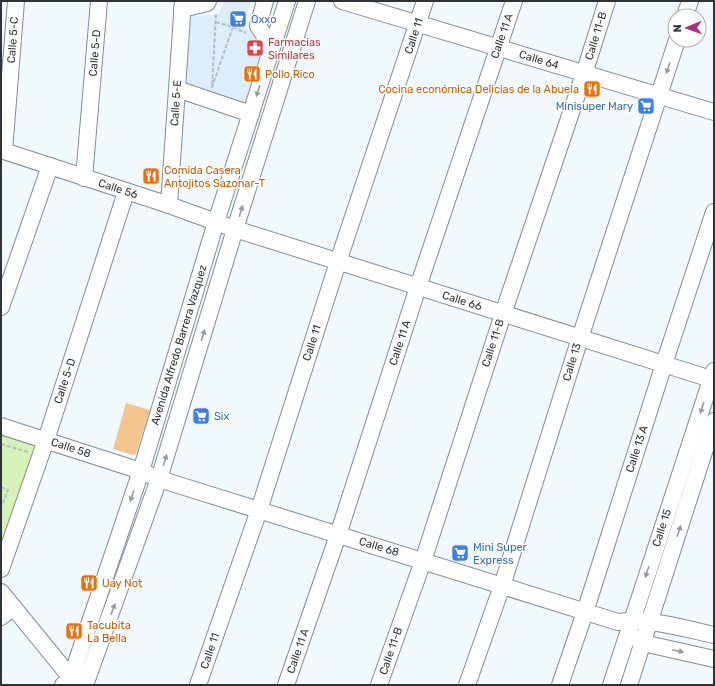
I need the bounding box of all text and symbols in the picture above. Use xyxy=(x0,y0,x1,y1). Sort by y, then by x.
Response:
north arrow xyxy=(667,8,707,48)
supermarket icon: Oxxo xyxy=(228,9,248,29)
street label: Calle 11-B xyxy=(583,10,609,62)
street label: Calle 11 A xyxy=(488,11,516,60)
place label: Oxxo xyxy=(251,13,276,26)
street label: Calle 5-C xyxy=(5,16,21,64)
street label: Calle 11 xyxy=(402,16,426,56)
text: N xyxy=(671,24,684,33)
street label: Calle 5-D xyxy=(86,29,104,77)
place label: Farmacias Similares xyxy=(268,36,321,62)
pharmacy icon: Farmacias Similares xyxy=(245,38,265,58)
street label: Calle 64 xyxy=(517,48,561,72)
one-way arrow xyxy=(665,62,671,74)
restaurant icon: Pollo Rico xyxy=(242,64,262,84)
place label: Pollo Rico xyxy=(265,68,315,81)
street label: Calle 5-E xyxy=(168,79,184,126)
restaurant icon: Cocina económica Delicias de la Abuela xyxy=(582,79,602,99)
place label: Cocina económica Delicias de la Abuela xyxy=(378,83,579,96)
one-way arrow xyxy=(255,86,261,98)
supermarket icon: Minisuper Mary xyxy=(636,96,656,116)
place label: Minisuper Mary xyxy=(556,100,633,113)
place label: Comida Casera Antojitos Sazonar-T xyxy=(164,164,266,190)
restaurant icon: Comida Casera Antojitos Sazonar-T xyxy=(141,166,161,186)
street label: Calle 56 xyxy=(97,177,140,202)
one-way arrow xyxy=(238,205,244,217)
street label: Avenida Alfredo Barrera Vazquez xyxy=(148,263,210,427)
street label: Calle 66 xyxy=(441,289,484,313)
street label: Calle 11-B xyxy=(479,317,507,369)
street label: Calle 11 A xyxy=(387,318,414,367)
street label: Calle 11 xyxy=(300,323,324,363)
one-way arrow xyxy=(200,329,206,341)
street label: Calle 13 xyxy=(560,341,584,383)
street label: Calle 5-D xyxy=(52,357,78,405)
one-way arrow xyxy=(698,403,704,415)
supermarket icon: Six xyxy=(191,406,211,426)
place label: Six xyxy=(214,410,230,423)
street label: Calle 13 A xyxy=(623,423,651,474)
street label: Calle 58 xyxy=(49,435,93,461)
one-way arrow xyxy=(162,453,168,465)
one-way arrow xyxy=(129,491,135,503)
street label: Calle 15 xyxy=(650,507,674,548)
one-way arrow xyxy=(676,524,682,536)
street label: Calle 68 xyxy=(357,535,401,559)
place label: Mini Super Express xyxy=(473,541,528,567)
supermarket icon: Mini Super Express xyxy=(450,543,470,563)
one-way arrow xyxy=(644,566,650,578)
restaurant icon: Uay Not xyxy=(79,573,99,593)
place label: Uay Not xyxy=(102,577,143,590)
one-way arrow xyxy=(110,602,116,614)
place label: Tacubita La Bella xyxy=(87,619,131,645)
restaurant icon: Tacubita La Bella xyxy=(64,621,84,641)
street label: Calle 11-B xyxy=(377,625,405,677)
street label: Calle 11 A xyxy=(284,626,312,675)
street label: Calle 11 xyxy=(198,631,222,671)
one-way arrow xyxy=(672,648,684,654)

